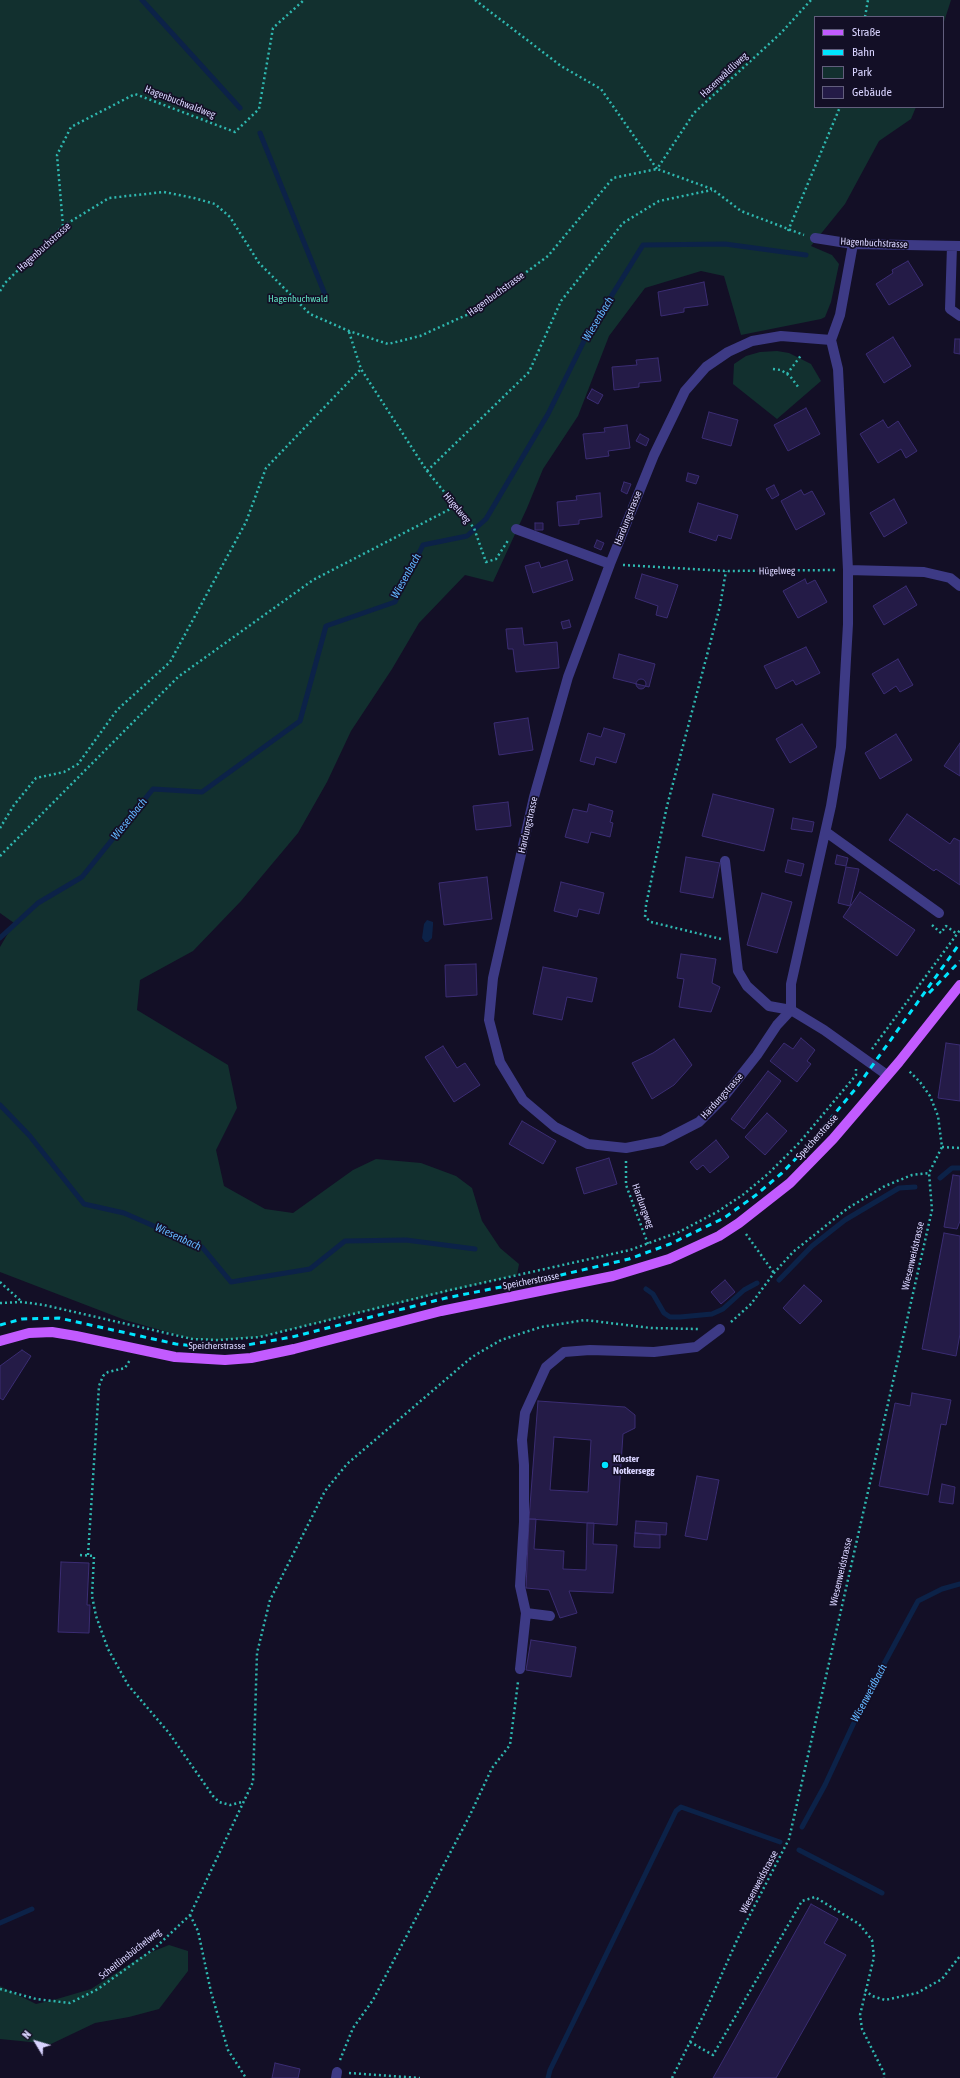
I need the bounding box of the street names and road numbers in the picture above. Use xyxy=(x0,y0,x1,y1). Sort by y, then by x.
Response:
street label: Hasenwäldliweg xyxy=(698,50,750,100)
street label: Hagenbuchwaldweg xyxy=(143,83,217,121)
street label: Hagenbuchstrasse xyxy=(15,220,73,274)
street label: Hagenbuchstrasse xyxy=(840,235,908,251)
street label: Hagenbuchstrasse xyxy=(465,269,527,319)
street label: Hardungstrasse xyxy=(612,489,644,547)
street label: Hügelweg xyxy=(441,490,473,526)
street label: Hügelweg xyxy=(759,565,795,577)
street label: Hardungstrasse xyxy=(516,796,540,854)
street label: Hardungstrasse xyxy=(698,1071,746,1121)
street label: Speicherstrasse xyxy=(793,1112,841,1162)
street label: Hardungweg xyxy=(629,1182,657,1230)
street label: Wiesenweidstrasse xyxy=(899,1221,927,1291)
street label: Speicherstrasse xyxy=(502,1270,560,1292)
street label: Speicherstrasse xyxy=(188,1340,246,1352)
street label: Wiesenweidstrasse xyxy=(827,1537,855,1607)
street label: Wiesenweidstrasse xyxy=(737,1848,781,1916)
street label: Scheitlinsbüchelweg xyxy=(96,1926,164,1982)

